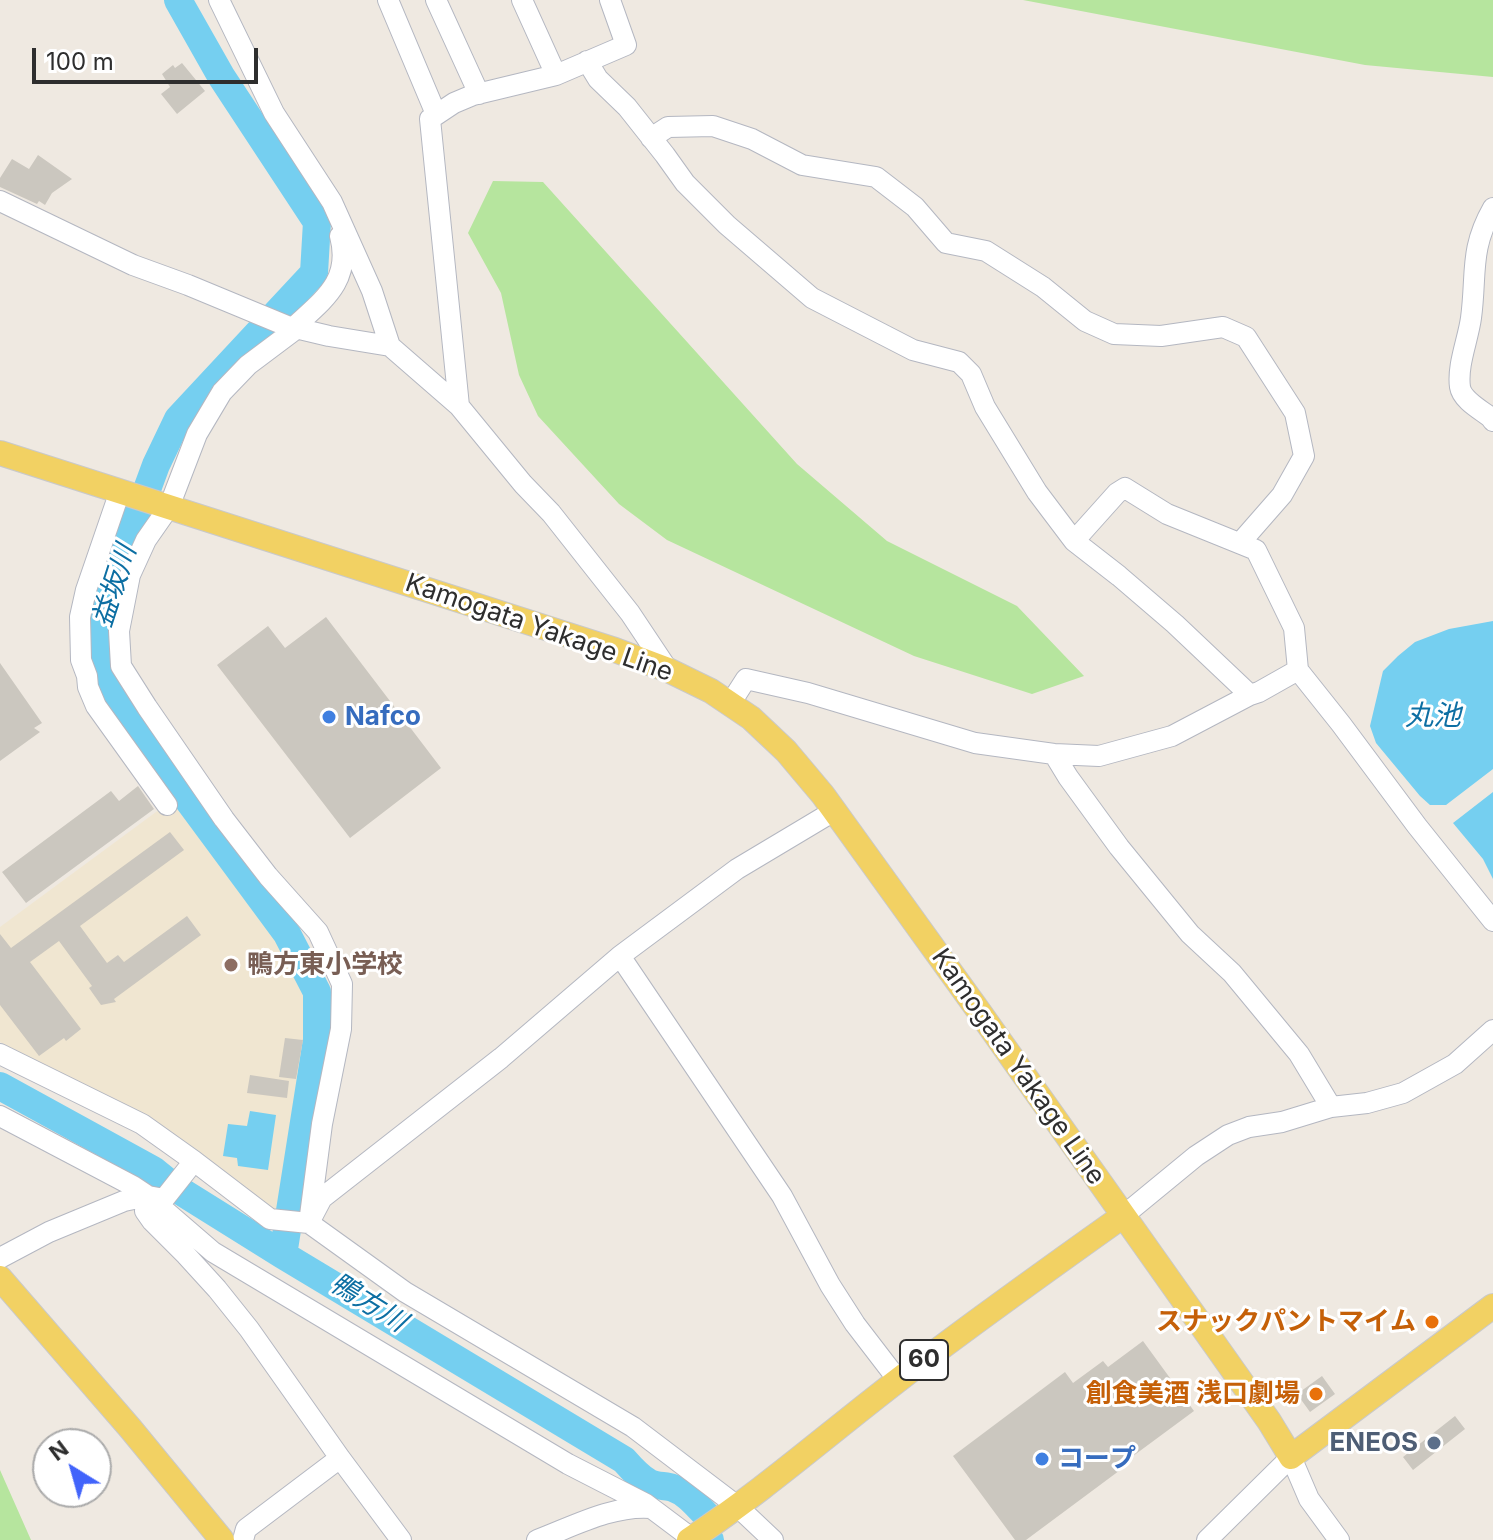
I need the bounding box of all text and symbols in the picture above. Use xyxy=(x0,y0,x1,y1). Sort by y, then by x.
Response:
scale bar xyxy=(36,32,262,82)
text: 100 m xyxy=(46,47,114,76)
water label: 益坂川 xyxy=(86,541,144,631)
street label: Kamogata Yakage Line xyxy=(401,568,677,688)
water label: 丸池 xyxy=(1405,700,1461,734)
place label: Nafco xyxy=(345,701,421,733)
marker: Nafco xyxy=(320,708,338,726)
street label: Kamogata Yakage Line xyxy=(925,943,1111,1191)
place label: 鴨方東小学校 xyxy=(247,949,403,981)
marker: 鴨方東小学校 xyxy=(222,956,240,974)
water label: 鴨方川 xyxy=(323,1266,413,1340)
place label: スナックパントマイム xyxy=(1156,1306,1416,1338)
marker: スナックパントマイム xyxy=(1423,1313,1441,1331)
road number: 60 xyxy=(900,1340,948,1380)
place label: 創食美酒 浅口劇場 xyxy=(1086,1378,1300,1410)
marker: 創食美酒 浅口劇場 xyxy=(1307,1385,1325,1403)
place label: ENEOS xyxy=(1330,1427,1418,1459)
north arrow xyxy=(32,1428,112,1508)
marker: ENEOS xyxy=(1425,1434,1443,1452)
text: N xyxy=(44,1435,73,1466)
place label: コープ xyxy=(1058,1443,1136,1475)
marker: コープ xyxy=(1033,1450,1051,1468)

